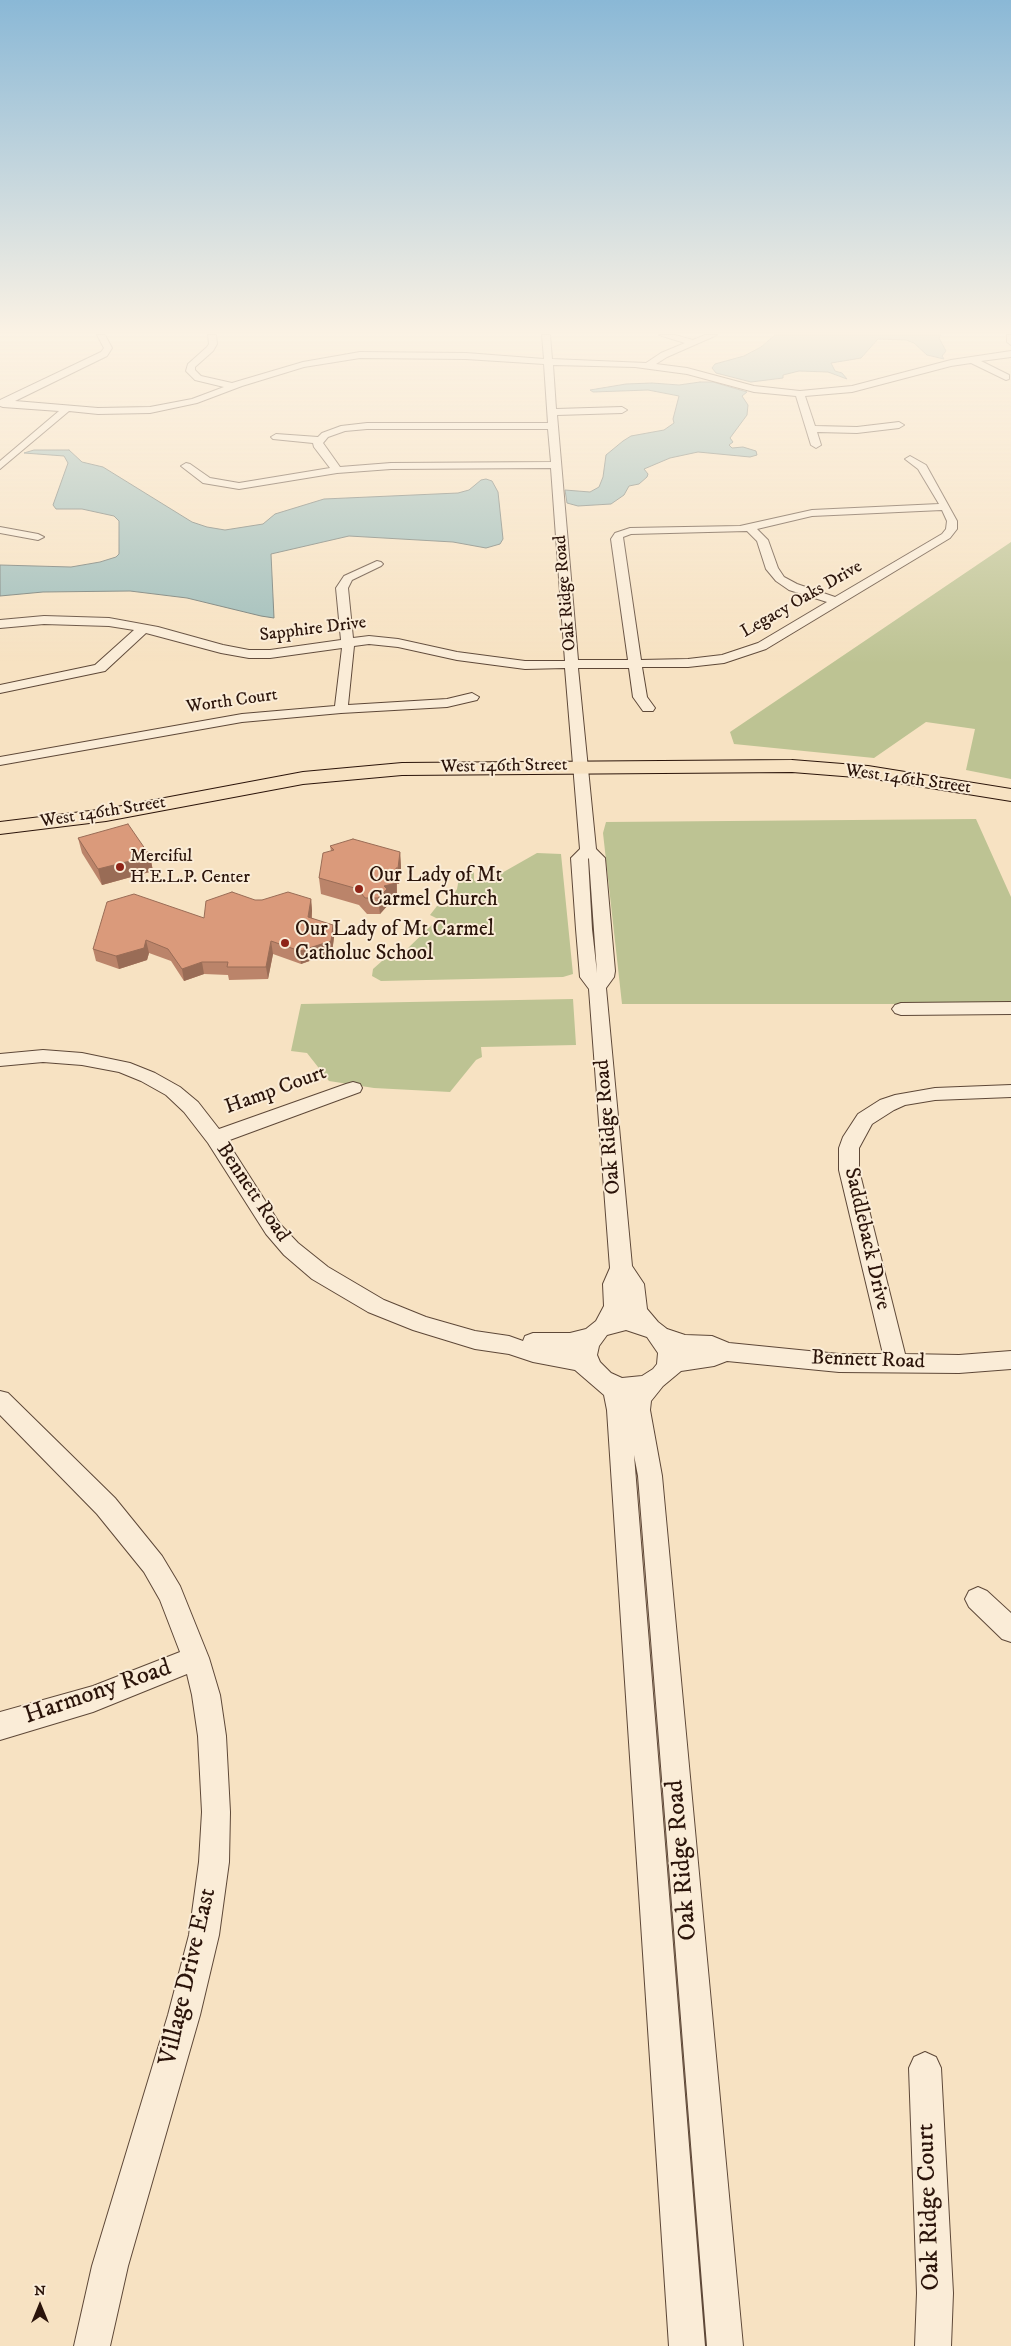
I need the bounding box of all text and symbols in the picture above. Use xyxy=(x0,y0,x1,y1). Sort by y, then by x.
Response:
street label: Oak Ridge Road xyxy=(550,534,582,652)
street label: Legacy Oaks Drive xyxy=(738,557,866,643)
street label: Sapphire Drive xyxy=(258,613,368,647)
street label: Worth Court xyxy=(185,685,279,719)
street label: West 146th Street xyxy=(440,755,568,779)
street label: West 146th Street xyxy=(844,760,972,800)
street label: West 146th Street xyxy=(39,792,167,834)
place label: Merciful H.E.L.P. Center xyxy=(130,846,250,889)
marker: Merciful H.E.L.P. Center xyxy=(114,861,126,873)
place label: Our Lady of Mt Carmel Church xyxy=(369,864,502,914)
marker: Our Lady of Mt Carmel Church xyxy=(353,883,365,895)
place label: Our Lady of Mt Carmel Catholuc School xyxy=(295,918,494,968)
marker: Our Lady of Mt Carmel Catholuc School xyxy=(279,937,291,949)
street label: Oak Ridge Road xyxy=(591,1058,627,1196)
street label: Hamp Court xyxy=(222,1061,330,1121)
street label: Bennett Road xyxy=(210,1139,294,1247)
street label: Saddleback Drive xyxy=(837,1165,895,1313)
street label: Bennett Road xyxy=(811,1346,925,1376)
street label: Harmony Road xyxy=(20,1654,176,1732)
street label: Oak Ridge Road xyxy=(661,1778,705,1942)
street label: Village Drive East xyxy=(154,1885,224,2069)
street label: Oak Ridge Court xyxy=(912,2123,948,2291)
north arrow xyxy=(15,2281,65,2331)
text: N xyxy=(34,2282,46,2300)

